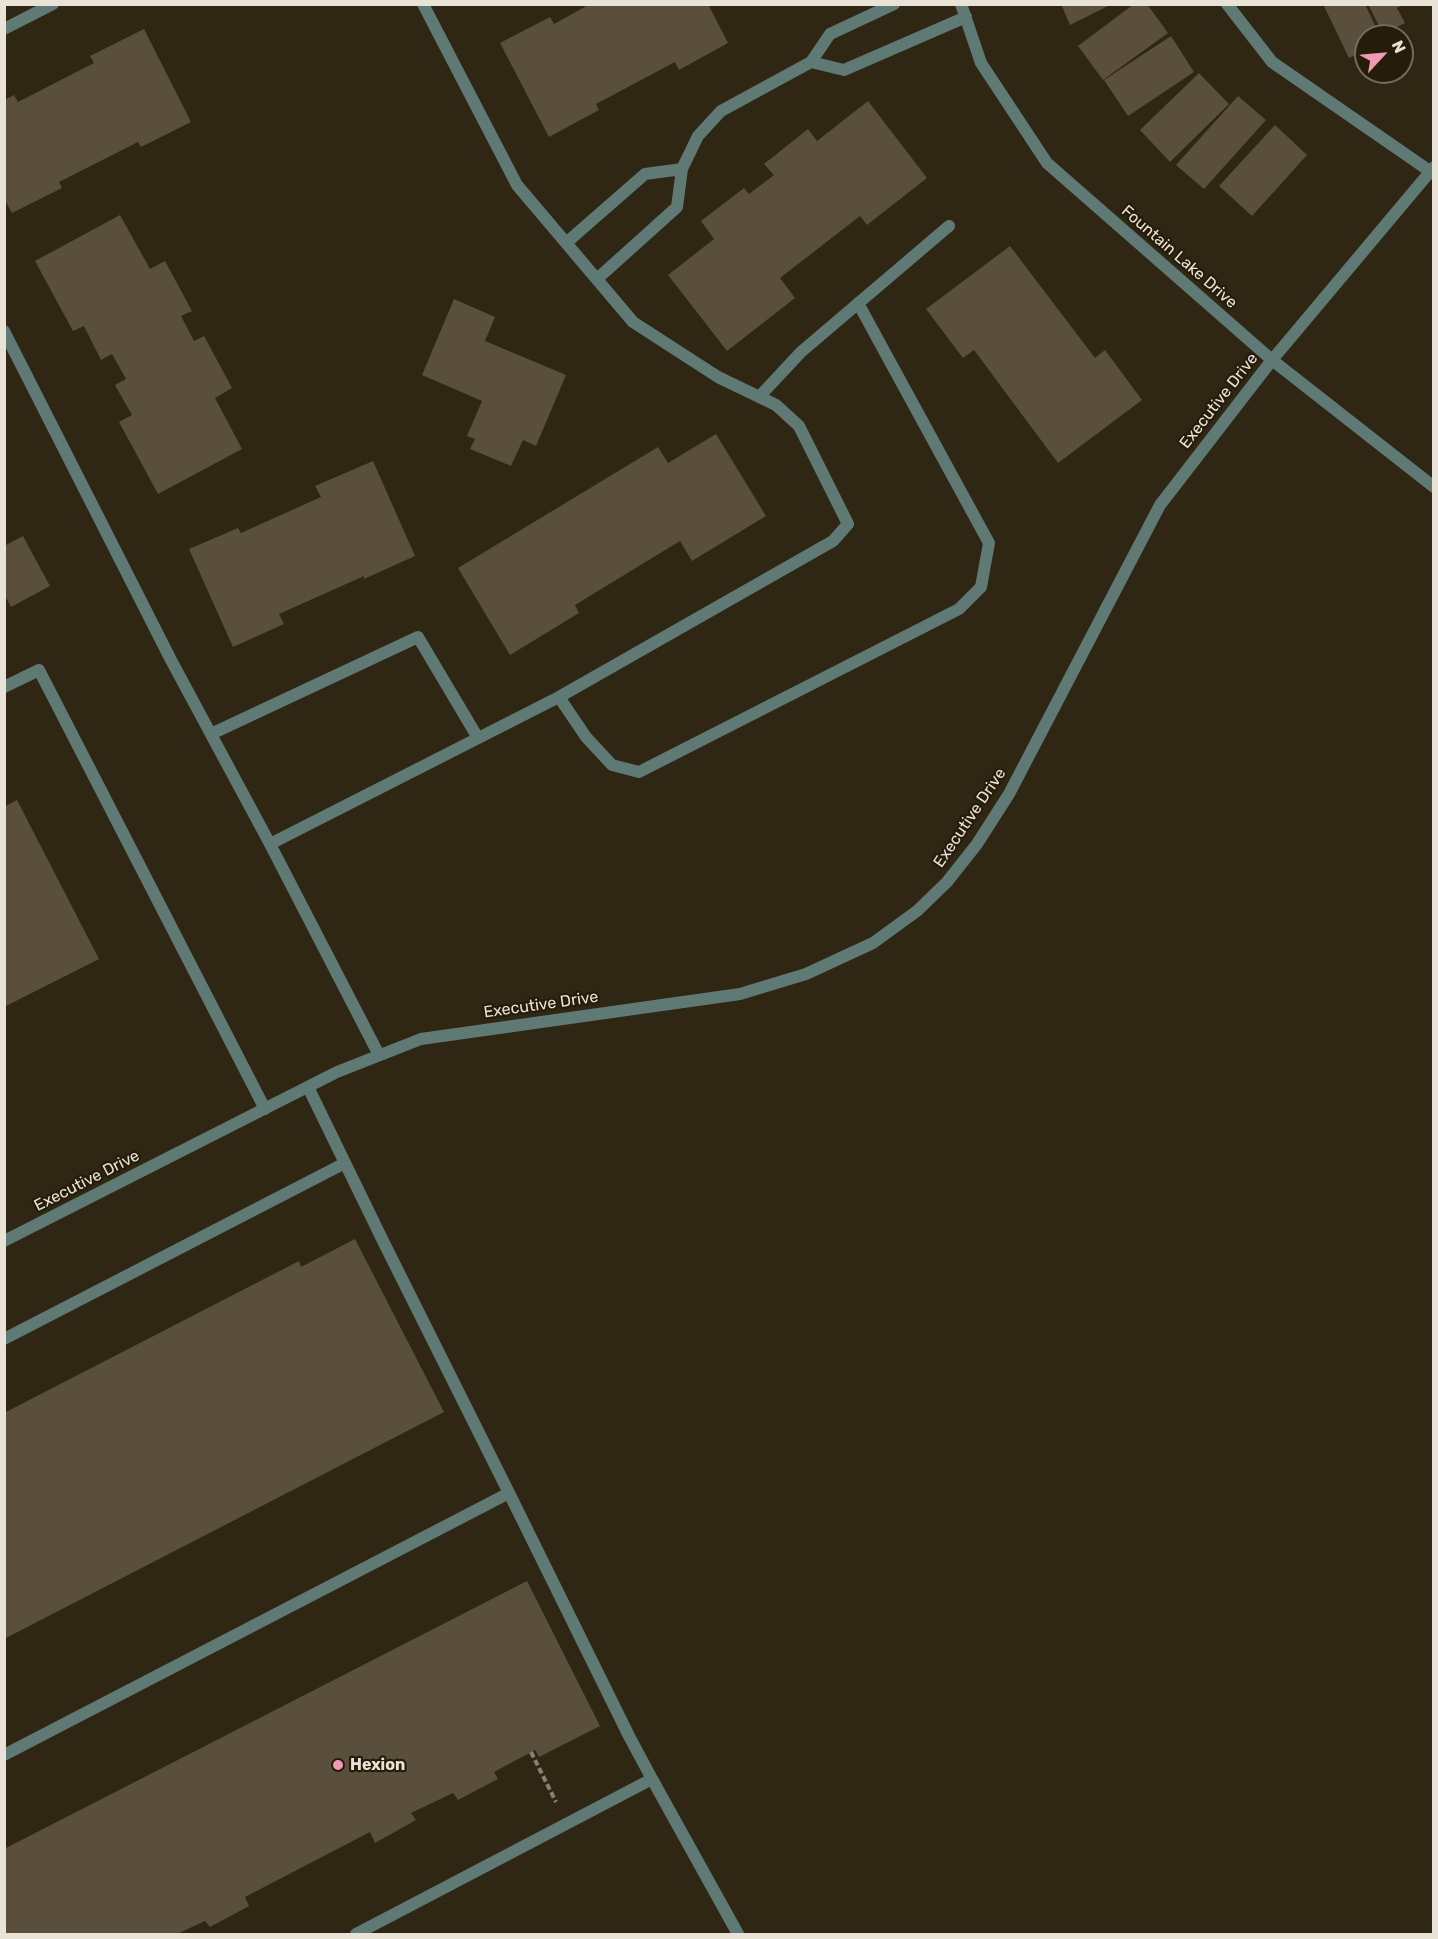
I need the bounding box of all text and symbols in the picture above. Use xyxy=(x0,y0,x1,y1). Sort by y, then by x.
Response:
north arrow xyxy=(1354,24,1414,84)
text: N xyxy=(1388,37,1410,56)
street label: Fountain Lake Drive xyxy=(1117,201,1241,313)
street label: Executive Drive xyxy=(1176,350,1262,452)
street label: Executive Drive xyxy=(930,765,1010,871)
street label: Executive Drive xyxy=(482,987,600,1023)
street label: Executive Drive xyxy=(31,1146,143,1216)
place label: Hexion xyxy=(350,1755,405,1775)
marker: Hexion xyxy=(331,1758,345,1772)

